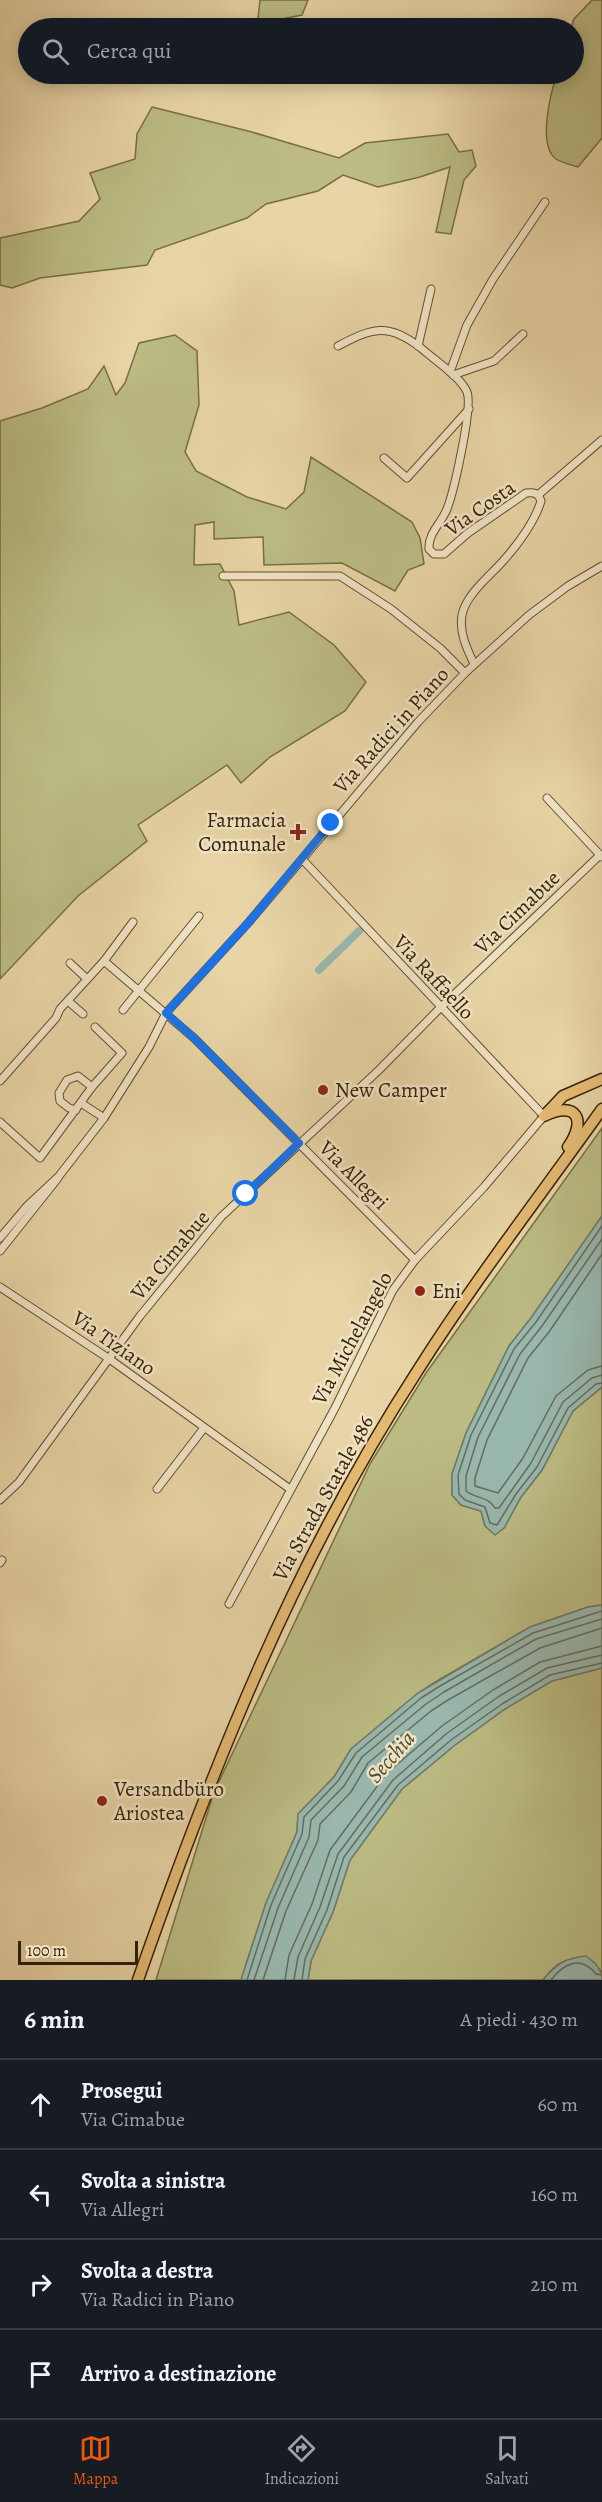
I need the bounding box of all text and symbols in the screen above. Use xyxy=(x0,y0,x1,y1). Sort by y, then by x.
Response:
search box xyxy=(18,18,584,84)
icon: search xyxy=(39,35,72,68)
text: Cerca qui xyxy=(87,36,172,66)
street label: Via Costa xyxy=(438,473,521,543)
street label: Via Radici in Piano xyxy=(326,661,455,800)
place label: Farmacia Comunale xyxy=(198,806,286,858)
route end xyxy=(317,809,343,835)
marker: Farmacia Comunale xyxy=(291,825,305,839)
street label: Via Cimabue xyxy=(467,864,566,961)
street label: Via Raffaello xyxy=(387,928,481,1026)
place label: New Camper xyxy=(335,1076,447,1104)
marker: New Camper xyxy=(316,1083,330,1097)
street label: Via Allegri xyxy=(312,1133,395,1216)
route start xyxy=(232,1180,258,1206)
street label: Via Cimabue xyxy=(124,1204,216,1307)
street label: Via Michelangelo xyxy=(305,1267,399,1410)
place label: Eni xyxy=(432,1277,461,1305)
marker: Eni xyxy=(413,1284,427,1298)
street label: Via Tiziano xyxy=(66,1303,161,1382)
street label: Via Strada Statale 486 xyxy=(265,1410,380,1587)
water label: Secchia xyxy=(360,1724,422,1790)
place label: Versandbüro Ariostea xyxy=(113,1775,224,1827)
marker: Versandbüro Ariostea xyxy=(95,1794,109,1808)
scale bar xyxy=(18,1938,138,1966)
text: 100 m xyxy=(27,1940,66,1962)
text: 6 min xyxy=(24,2002,85,2037)
text: A piedi · 430 m xyxy=(460,2006,578,2033)
text: Prosegui xyxy=(81,2076,162,2106)
icon: ahead xyxy=(24,2088,57,2121)
text: 60 m xyxy=(538,2091,578,2118)
text: Via Cimabue xyxy=(81,2106,185,2133)
text: Svolta a sinistra xyxy=(81,2166,226,2196)
icon: left xyxy=(24,2178,57,2211)
text: 160 m xyxy=(531,2181,578,2208)
text: Via Allegri xyxy=(81,2196,164,2223)
text: Svolta a destra xyxy=(81,2256,213,2286)
icon: right xyxy=(24,2268,57,2301)
text: 210 m xyxy=(530,2271,578,2298)
text: Via Radici in Piano xyxy=(81,2286,234,2313)
icon: arrive xyxy=(24,2358,57,2391)
text: Arrivo a destinazione xyxy=(81,2359,276,2389)
tab: Mappa xyxy=(73,2432,118,2490)
tab: Indicazioni xyxy=(264,2432,339,2490)
tab: Salvati xyxy=(485,2432,529,2490)

